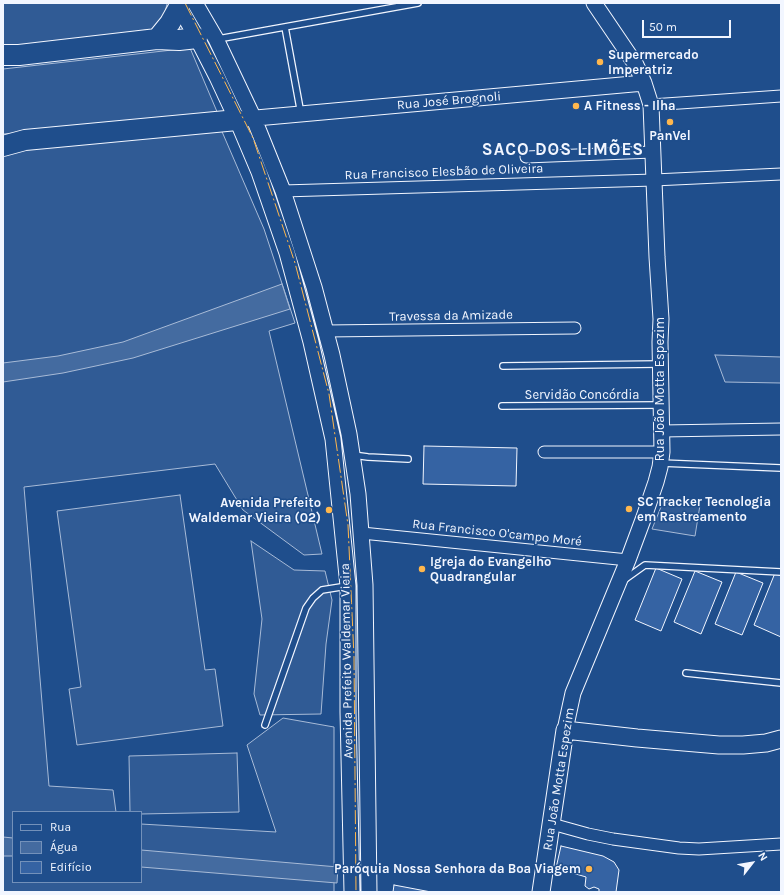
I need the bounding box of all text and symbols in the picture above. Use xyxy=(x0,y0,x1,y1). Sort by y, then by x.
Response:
scale bar xyxy=(644,12,733,38)
text: 50 m xyxy=(649,20,677,34)
place label: Supermercado Imperatriz xyxy=(608,47,699,78)
marker: Supermercado Imperatriz xyxy=(595,57,605,67)
street label: Rua José Brognoli xyxy=(396,89,502,113)
place label: A Fitness - Ilha xyxy=(584,98,676,114)
marker: A Fitness - Ilha xyxy=(571,101,581,111)
marker: PanVel xyxy=(665,117,675,127)
place label: PanVel xyxy=(649,128,691,144)
district label: SACO DOS LIMÕES xyxy=(482,140,644,160)
street label: Rua Francisco Elesbão de Oliveira xyxy=(344,161,544,183)
street label: Travessa da Amizade xyxy=(389,307,513,325)
street label: Rua João Motta Espezim xyxy=(652,317,668,461)
street label: Servidão Concórdia xyxy=(525,387,639,403)
place label: SC Tracker Tecnologia em Rastreamento xyxy=(637,494,771,525)
place label: Avenida Prefeito Waldemar Vieira (02) xyxy=(189,495,321,526)
marker: SC Tracker Tecnologia em Rastreamento xyxy=(624,504,634,514)
marker: Avenida Prefeito Waldemar Vieira (02) xyxy=(324,505,334,515)
street label: Rua Francisco O'campo Moré xyxy=(411,516,583,550)
place label: Igreja do Evangelho Quadrangular xyxy=(430,554,551,585)
street label: Avenida Prefeito Waldemar Vieira xyxy=(337,563,357,759)
marker: Igreja do Evangelho Quadrangular xyxy=(417,564,427,574)
street label: Rua João Motta Espezim xyxy=(540,706,578,852)
legend xyxy=(12,811,142,883)
text: Rua xyxy=(50,820,71,834)
text: Água xyxy=(50,840,78,854)
north arrow xyxy=(732,843,772,883)
text: N xyxy=(755,850,770,863)
text: Edifício xyxy=(50,860,91,874)
place label: Paróquia Nossa Senhora da Boa Viagem xyxy=(334,861,581,877)
marker: Paróquia Nossa Senhora da Boa Viagem xyxy=(584,864,594,874)

